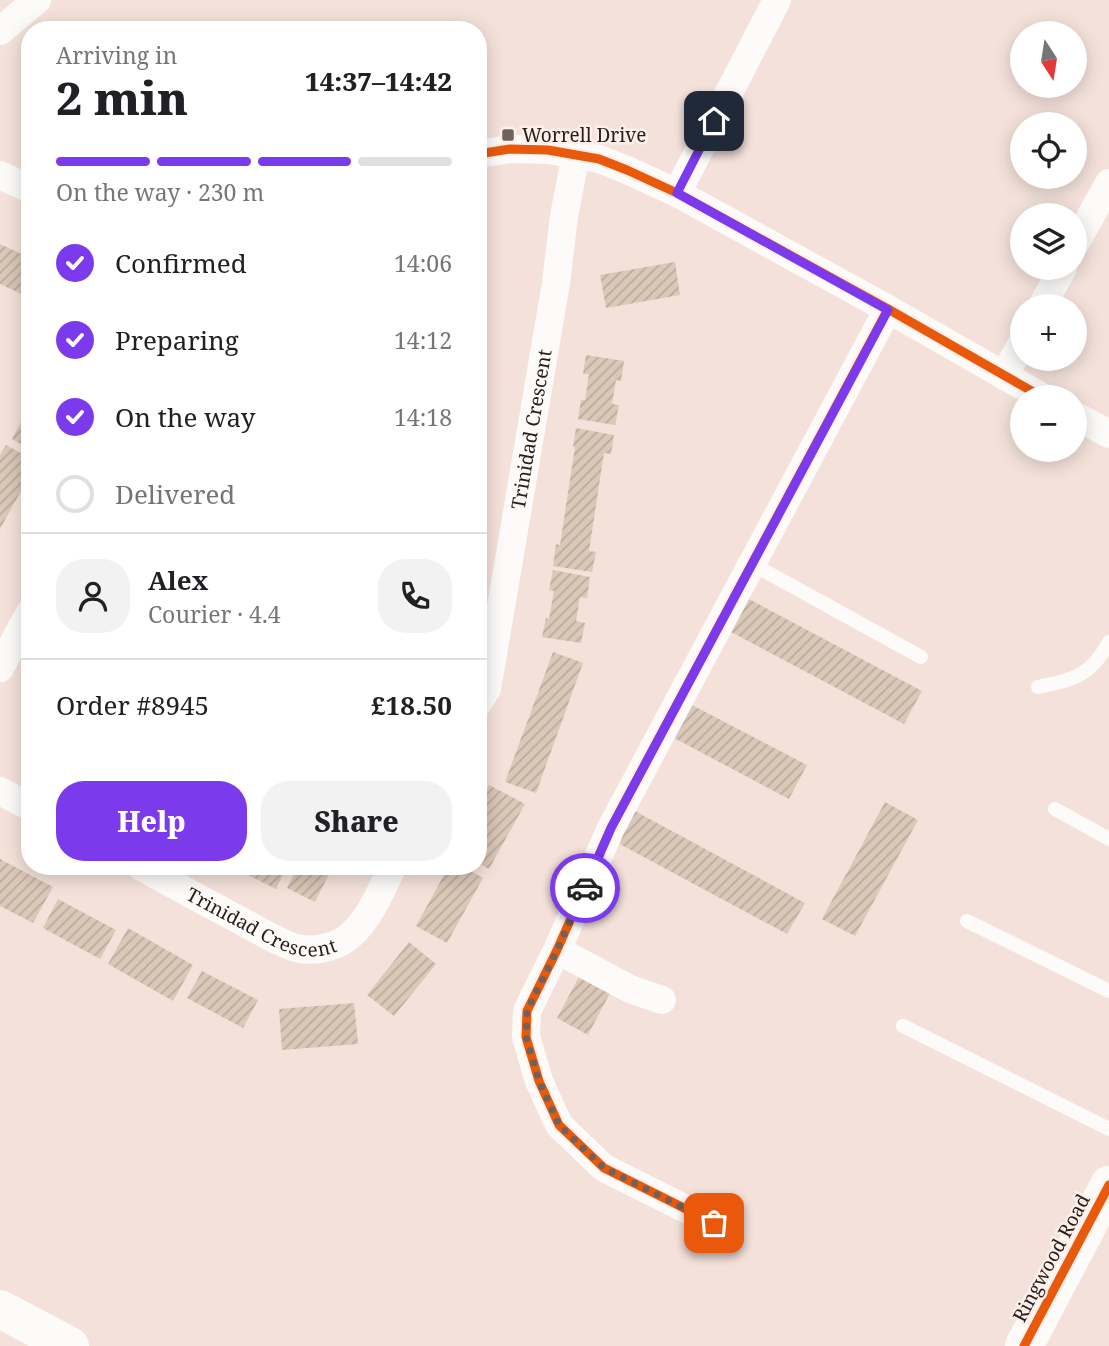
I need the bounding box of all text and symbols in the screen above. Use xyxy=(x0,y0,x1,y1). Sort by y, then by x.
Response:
north arrow xyxy=(1010,21,1087,98)
map controls xyxy=(1010,21,1087,462)
text: Arriving in xyxy=(56,39,177,71)
text: 14:37–14:42 xyxy=(305,63,452,99)
text: 2 min xyxy=(56,66,188,128)
pin xyxy=(684,91,744,151)
icon: home xyxy=(695,102,733,140)
button: locate xyxy=(1010,112,1087,189)
place label: Worrell Drive xyxy=(522,122,647,148)
marker: Worrell Drive xyxy=(500,127,516,143)
text: On the way · 230 m xyxy=(56,176,264,208)
button: layers xyxy=(1010,203,1087,280)
icon: check xyxy=(56,244,94,282)
text: Confirmed xyxy=(115,245,247,281)
text: 14:06 xyxy=(394,247,452,279)
button: + xyxy=(1010,294,1087,371)
icon: check xyxy=(56,321,94,359)
text: Preparing xyxy=(115,322,239,358)
text: 14:12 xyxy=(394,324,452,356)
street label: Trinidad Crescent xyxy=(505,347,558,511)
button: − xyxy=(1010,385,1087,462)
icon: check xyxy=(56,398,94,436)
text: On the way xyxy=(115,399,255,435)
text: 14:18 xyxy=(394,401,452,433)
text: Delivered xyxy=(115,476,235,512)
button: person xyxy=(56,559,130,633)
button: phone xyxy=(378,559,452,633)
text: Alex xyxy=(148,562,208,598)
text: Courier · 4.4 xyxy=(148,598,281,630)
text: Order #8945 xyxy=(56,687,209,723)
text: £18.50 xyxy=(371,687,452,723)
button: Help xyxy=(56,781,247,861)
button: Share xyxy=(261,781,452,861)
courier xyxy=(550,853,620,923)
icon: car xyxy=(566,869,604,907)
street label: Trinidad Crescent xyxy=(182,881,340,963)
street label: Ringwood Road xyxy=(1006,1189,1096,1327)
pin xyxy=(684,1193,744,1253)
icon: bag xyxy=(695,1204,733,1242)

